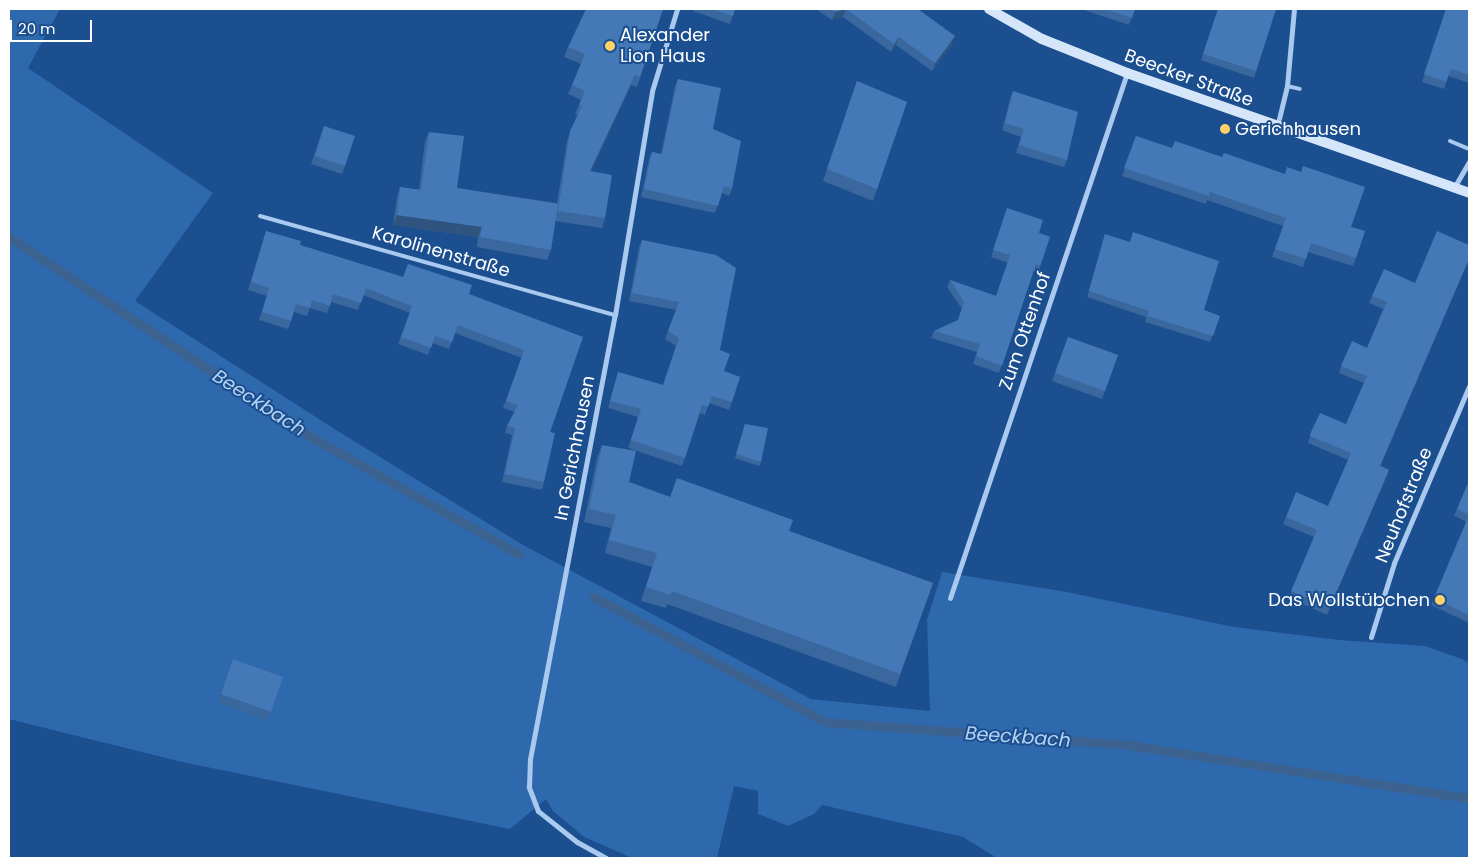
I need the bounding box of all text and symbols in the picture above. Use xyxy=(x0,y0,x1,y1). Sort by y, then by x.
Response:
scale bar xyxy=(12,10,95,42)
text: 20 m xyxy=(18,18,56,39)
place label: Alexander Lion Haus xyxy=(620,25,710,68)
marker: Alexander Lion Haus xyxy=(604,40,616,52)
street label: Beecker Straße xyxy=(1122,45,1256,111)
place label: Gerichhausen xyxy=(1235,118,1361,140)
marker: Gerichhausen xyxy=(1219,123,1231,135)
street label: Karolinenstraße xyxy=(370,222,512,282)
street label: Zum Ottenhof xyxy=(995,269,1055,393)
water label: Beeckbach xyxy=(208,365,310,441)
street label: In Gerichhausen xyxy=(550,374,600,522)
street label: Neuhofstraße xyxy=(1371,444,1437,566)
place label: Das Wollstübchen xyxy=(1268,589,1430,611)
marker: Das Wollstübchen xyxy=(1434,594,1446,606)
water label: Beeckbach xyxy=(964,722,1072,752)

